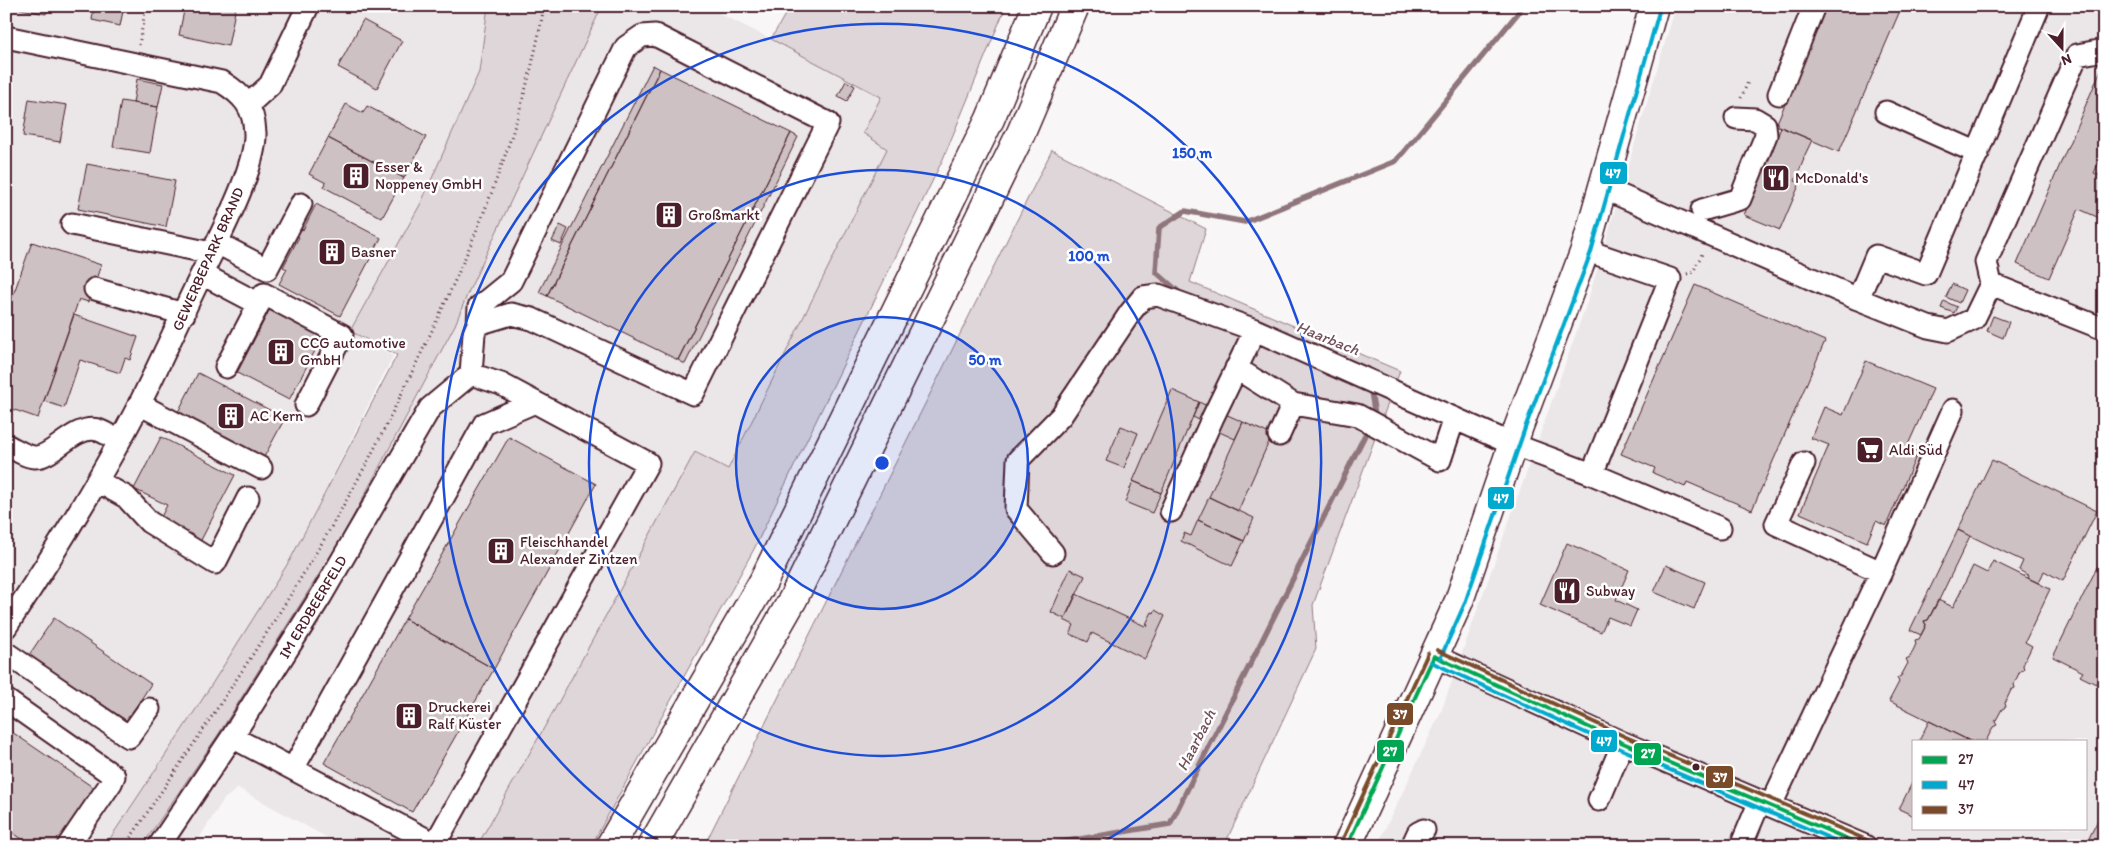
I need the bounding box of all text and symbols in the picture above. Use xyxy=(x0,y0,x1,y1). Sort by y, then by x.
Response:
north arrow xyxy=(2038,22,2088,72)
text: N xyxy=(2059,50,2074,69)
text: 150 m xyxy=(1172,144,1212,162)
place label: Esser & Noppeney GmbH xyxy=(375,158,482,193)
building icon: Esser & Noppeney GmbH xyxy=(341,161,371,191)
line badge: 47 xyxy=(1599,161,1628,185)
restaurant icon: McDonald's xyxy=(1761,163,1791,193)
text: 47 xyxy=(1605,165,1621,182)
place label: McDonald's xyxy=(1795,169,1869,187)
street label: GEWERBEPARK BRAND xyxy=(168,184,248,334)
building icon: Großmarkt xyxy=(654,200,684,230)
place label: Großmarkt xyxy=(688,206,760,224)
building icon: Basner xyxy=(317,237,347,267)
place label: Basner xyxy=(351,243,396,261)
text: 100 m xyxy=(1068,247,1110,265)
water label: Haarbach xyxy=(1294,317,1363,359)
place label: CCG automotive GmbH xyxy=(300,334,406,369)
building icon: CCG automotive GmbH xyxy=(266,337,296,367)
text: 50 m xyxy=(968,351,1002,369)
building icon: AC Kern xyxy=(216,401,246,431)
place label: AC Kern xyxy=(250,407,303,425)
supermarket icon: Aldi Süd xyxy=(1855,435,1885,465)
place label: Aldi Süd xyxy=(1889,441,1943,459)
centre of rings xyxy=(873,454,891,472)
line badge: 47 xyxy=(1487,486,1515,510)
text: 47 xyxy=(1493,490,1509,507)
place label: Fleischhandel Alexander Zintzen xyxy=(520,533,638,568)
building icon: Fleischhandel Alexander Zintzen xyxy=(486,536,516,566)
street label: IM ERDBEERFELD xyxy=(275,552,351,662)
restaurant icon: Subway xyxy=(1552,576,1582,606)
place label: Subway xyxy=(1586,582,1635,600)
place label: Druckerei Ralf Küster xyxy=(428,698,501,733)
building icon: Druckerei Ralf Küster xyxy=(394,701,424,731)
line badge: 37 xyxy=(1386,702,1414,726)
water label: Haarbach xyxy=(1172,706,1220,774)
text: 37 xyxy=(1393,706,1407,723)
line badge: 47 xyxy=(1590,729,1618,753)
text: 47 xyxy=(1596,733,1612,750)
line badge: 27 xyxy=(1376,739,1405,763)
legend xyxy=(1912,740,2088,830)
line badge: 27 xyxy=(1633,742,1662,766)
text: 27 xyxy=(1383,743,1397,760)
text: 27 xyxy=(1641,745,1655,762)
text: 27 xyxy=(1958,750,1974,768)
unlabelled marker xyxy=(1691,762,1701,772)
line badge: 37 xyxy=(1705,765,1734,789)
text: 37 xyxy=(1713,769,1727,786)
text: 47 xyxy=(1958,776,1975,794)
text: 37 xyxy=(1958,800,1974,818)

